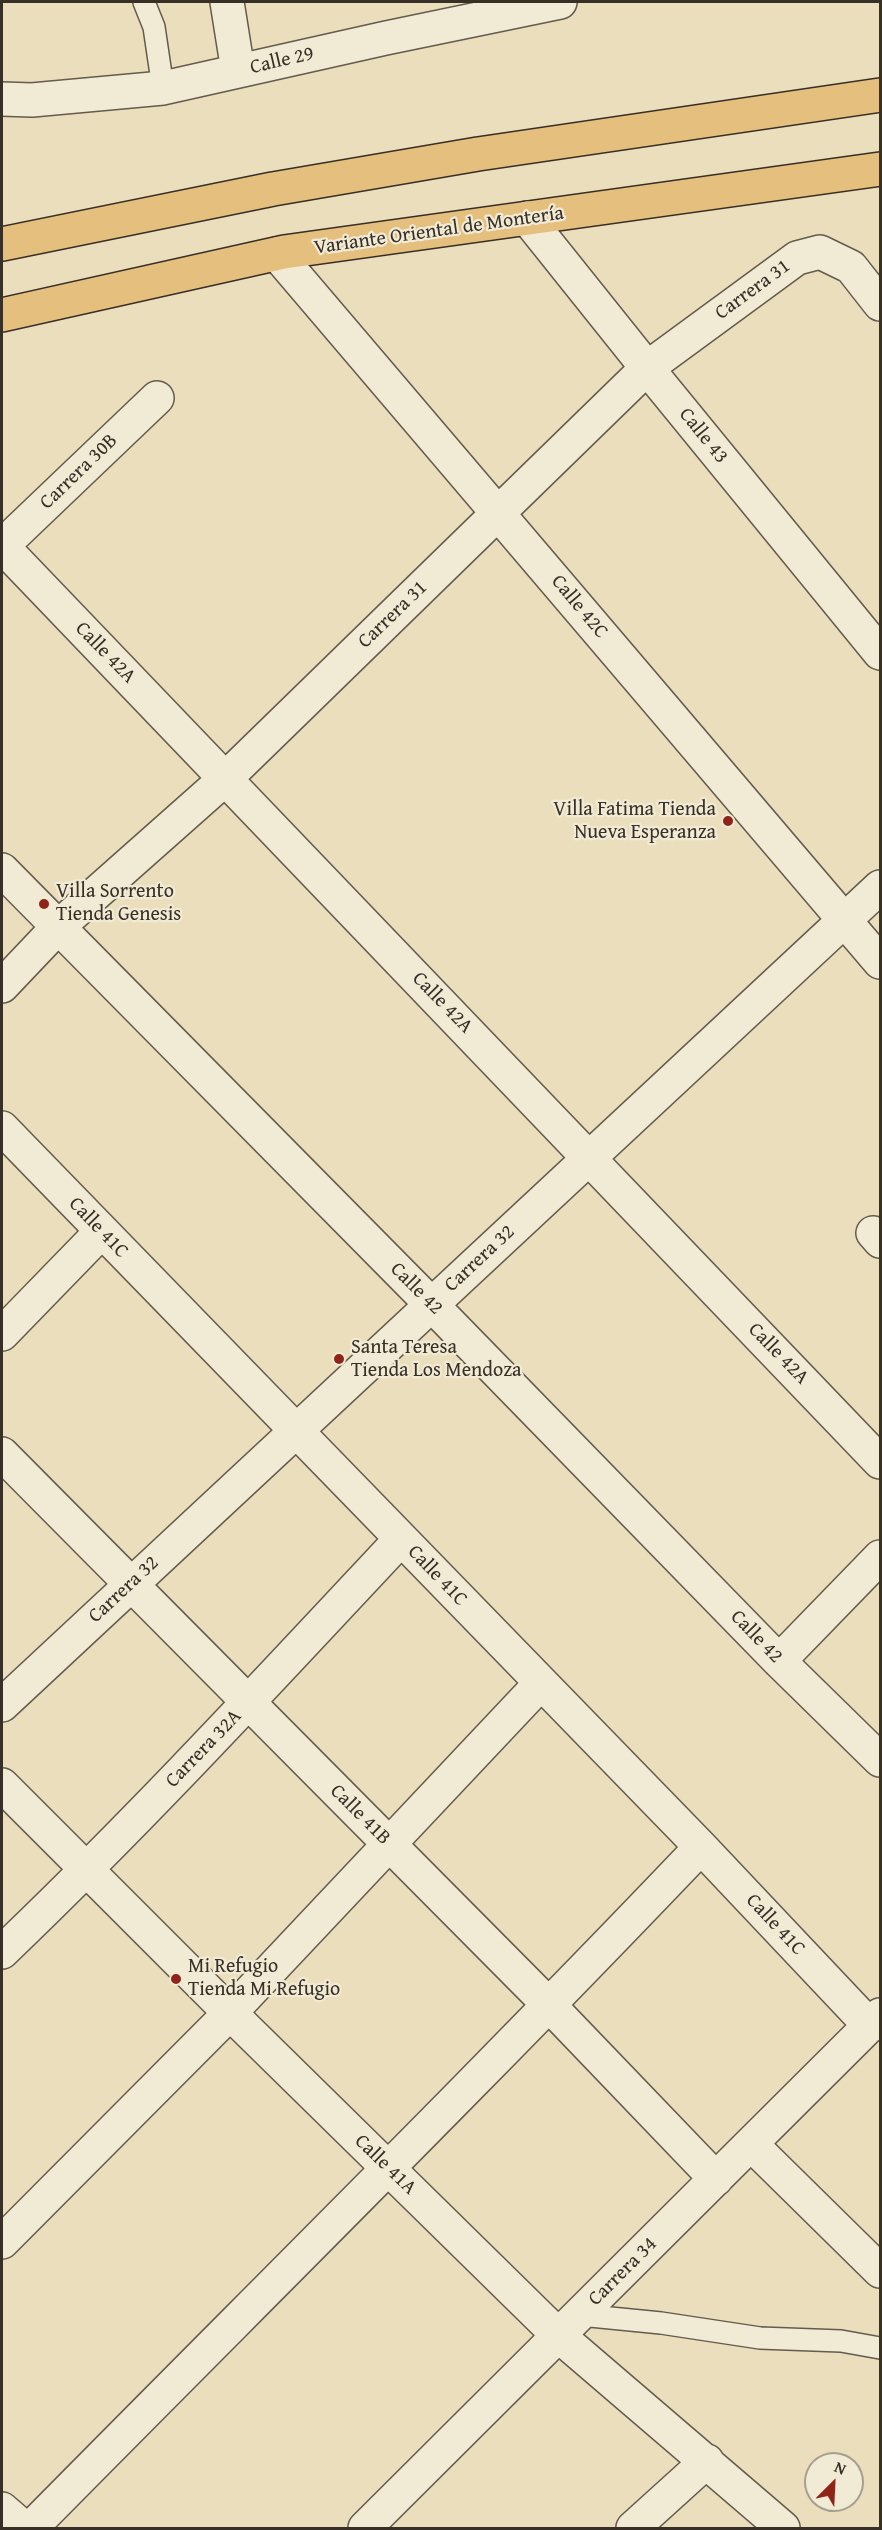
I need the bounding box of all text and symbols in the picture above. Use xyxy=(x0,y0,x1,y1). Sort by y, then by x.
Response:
street label: Calle 29 xyxy=(248,42,316,80)
street label: Variante Oriental de Montería xyxy=(313,202,565,260)
street label: Carrera 31 xyxy=(711,255,795,325)
street label: Calle 43 xyxy=(673,403,733,469)
street label: Carrera 30B xyxy=(35,429,123,515)
street label: Calle 42C xyxy=(546,570,612,644)
street label: Carrera 31 xyxy=(353,576,433,654)
street label: Calle 42A xyxy=(70,617,140,689)
place label: Villa Fatima Tienda Nueva Esperanza xyxy=(553,798,716,845)
marker: Villa Fatima Tienda Nueva Esperanza xyxy=(721,814,735,828)
place label: Villa Sorrento Tienda Genesis xyxy=(56,880,181,927)
marker: Villa Sorrento Tienda Genesis xyxy=(37,897,51,911)
street label: Calle 42A xyxy=(407,967,477,1039)
street label: Calle 41C xyxy=(63,1193,133,1263)
street label: Carrera 32 xyxy=(440,1221,520,1297)
street label: Calle 42 xyxy=(385,1258,447,1320)
street label: Calle 42A xyxy=(743,1318,813,1390)
place label: Santa Teresa Tienda Los Mendoza xyxy=(351,1336,521,1383)
marker: Santa Teresa Tienda Los Mendoza xyxy=(332,1352,346,1366)
street label: Calle 41C xyxy=(402,1541,472,1611)
street label: Carrera 32 xyxy=(84,1552,164,1628)
street label: Calle 42 xyxy=(725,1605,787,1669)
street label: Carrera 32A xyxy=(161,1705,247,1793)
street label: Calle 41B xyxy=(325,1780,395,1850)
street label: Calle 41C xyxy=(740,1889,810,1961)
place label: Mi Refugio Tienda Mi Refugio xyxy=(188,1955,340,2002)
marker: Mi Refugio Tienda Mi Refugio xyxy=(169,1972,183,1986)
street label: Calle 41A xyxy=(349,2130,421,2200)
street label: Carrera 34 xyxy=(584,2233,662,2311)
north arrow xyxy=(804,2452,864,2512)
text: N xyxy=(831,2454,850,2481)

